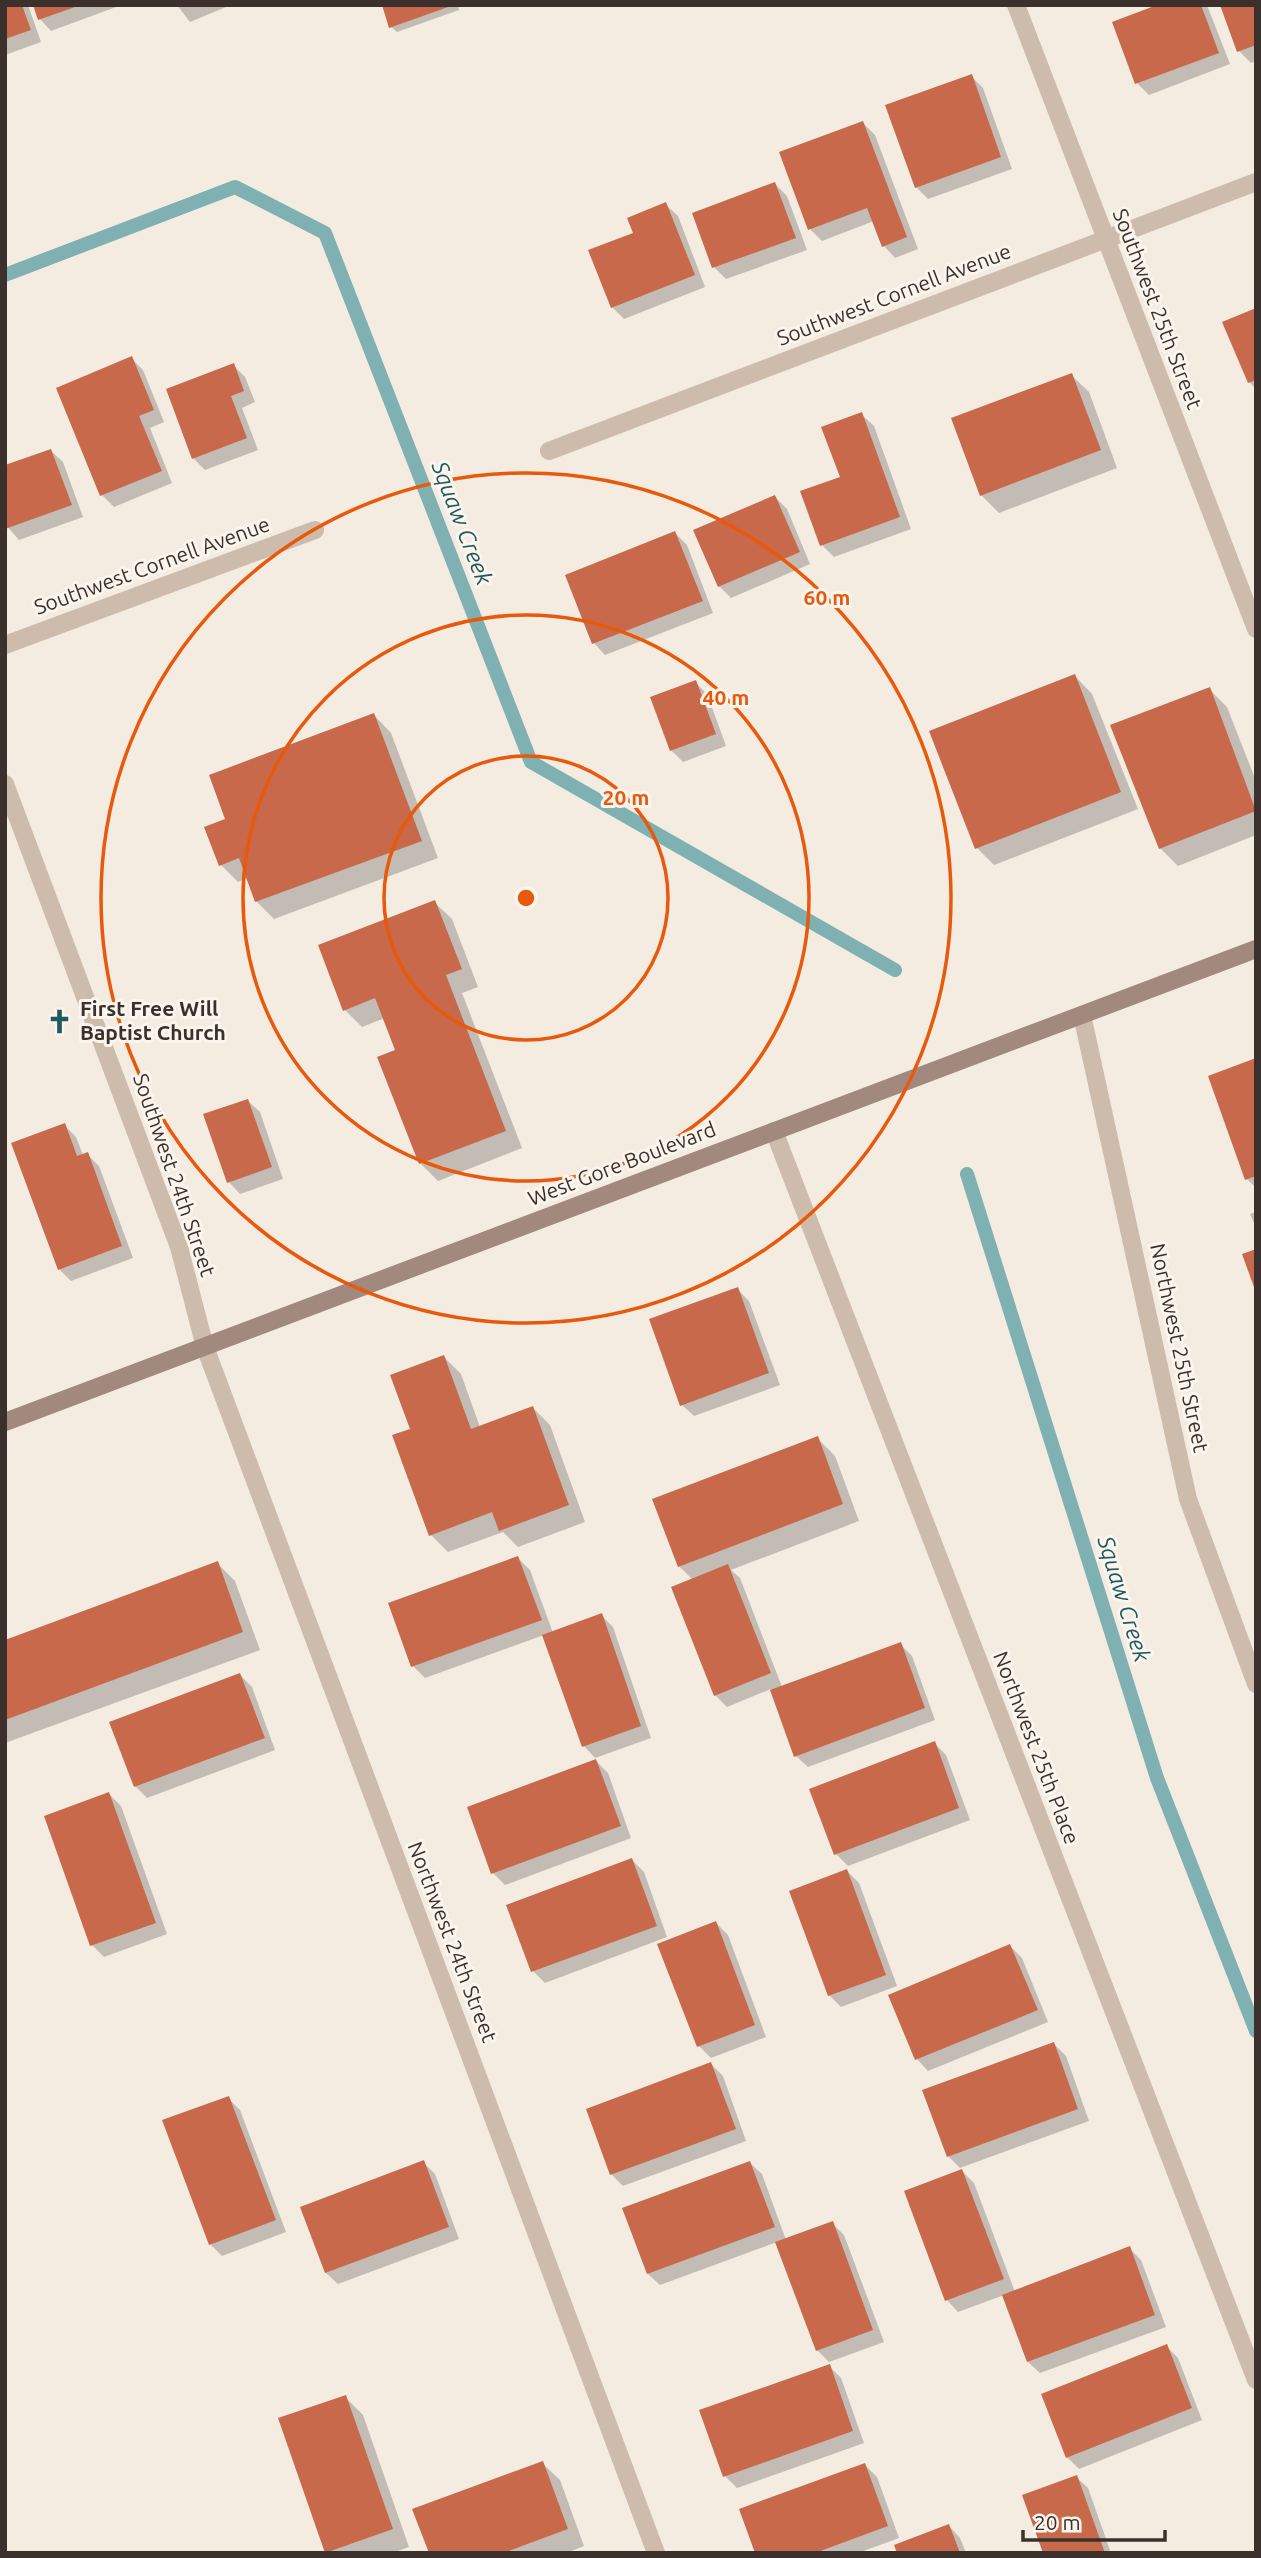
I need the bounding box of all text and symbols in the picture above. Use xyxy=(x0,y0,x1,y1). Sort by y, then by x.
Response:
street label: Southwest 25th Street xyxy=(1109,205,1207,412)
street label: Southwest Cornell Avenue xyxy=(773,238,1014,350)
water label: Squaw Creek xyxy=(427,457,498,588)
street label: Southwest Cornell Avenue xyxy=(31,511,273,619)
text: 60 m xyxy=(804,585,850,609)
text: 40 m xyxy=(703,685,749,709)
text: 20 m xyxy=(603,785,649,809)
centre of rings xyxy=(514,886,538,910)
place label: First Free Will Baptist Church xyxy=(80,996,226,1044)
church icon: First Free Will Baptist Church xyxy=(46,1007,74,1035)
street label: Southwest 24th Street xyxy=(129,1070,221,1279)
street label: West Gore Boulevard xyxy=(524,1116,719,1210)
street label: Northwest 25th Street xyxy=(1146,1241,1214,1454)
water label: Squaw Creek xyxy=(1093,1532,1156,1665)
street label: Northwest 25th Place xyxy=(989,1648,1085,1847)
street label: Northwest 24th Street xyxy=(404,1838,502,2045)
scale bar xyxy=(1023,2498,1165,2542)
text: 20 m xyxy=(1034,2510,1081,2534)

